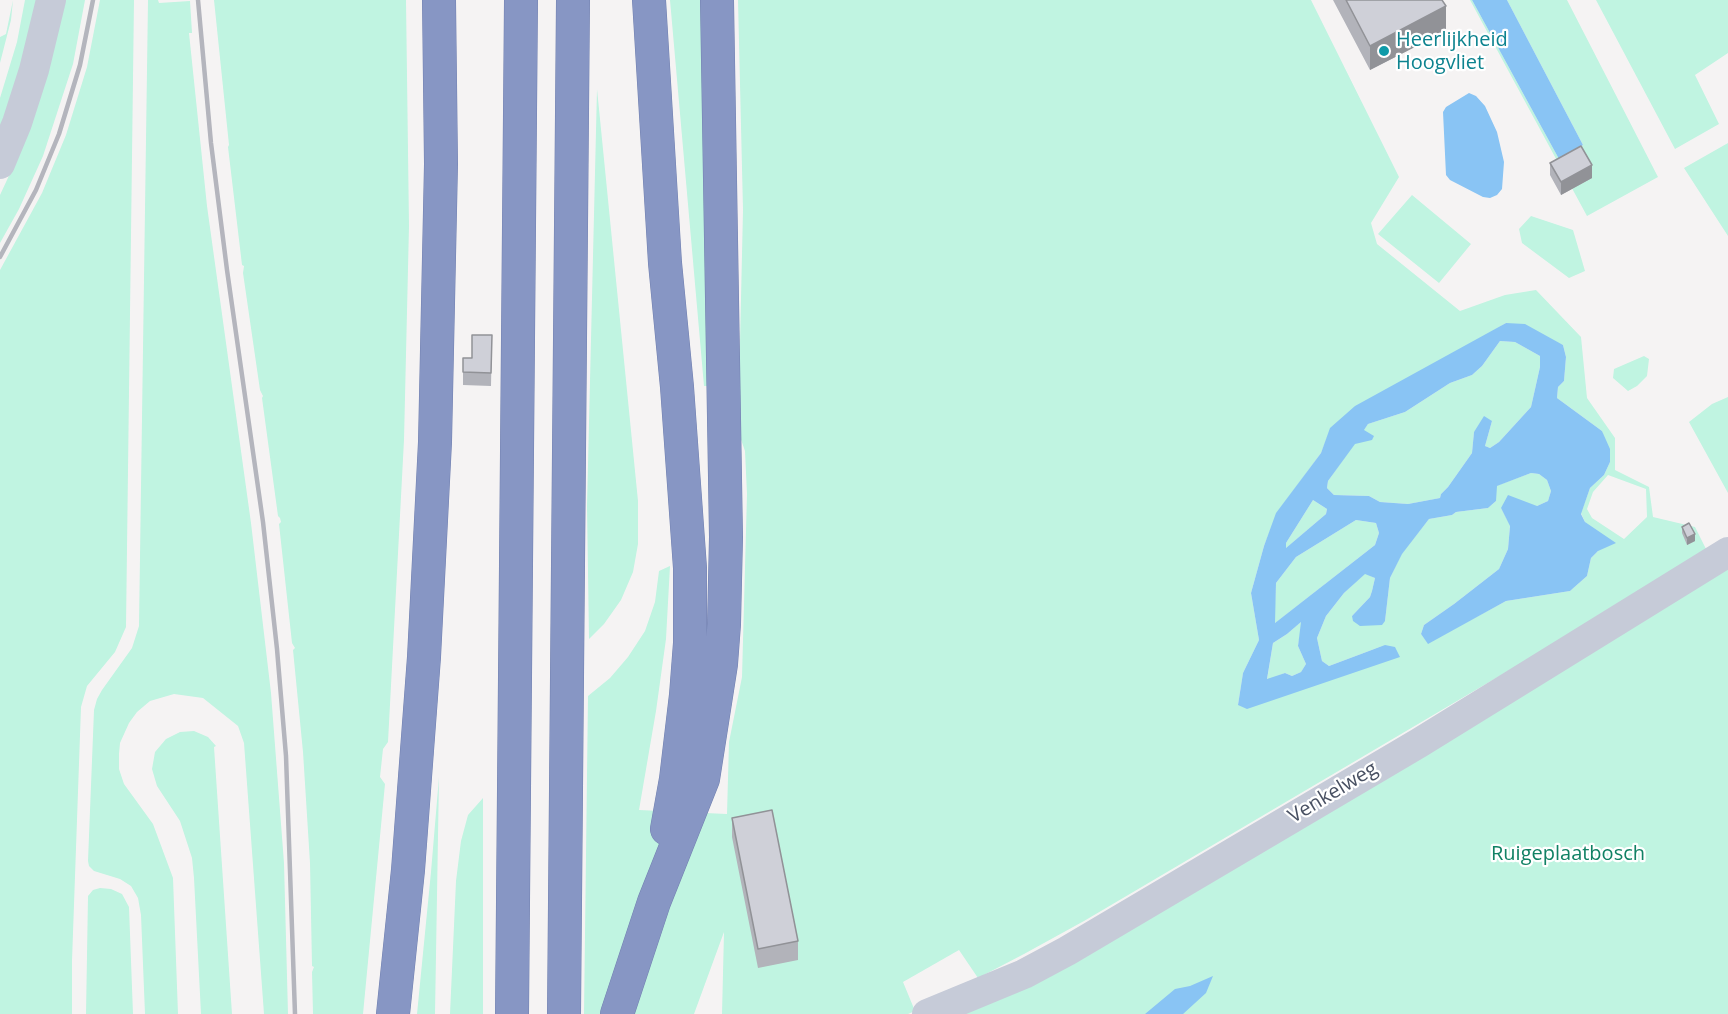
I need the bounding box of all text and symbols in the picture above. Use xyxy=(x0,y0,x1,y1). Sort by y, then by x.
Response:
place label: Heerlijkheid Hoogvliet xyxy=(1396,28,1508,75)
marker: Heerlijkheid Hoogvliet xyxy=(1377,44,1391,58)
street label: Venkelweg xyxy=(1284,757,1382,829)
park label: Ruigeplaatbosch xyxy=(1491,842,1645,866)

